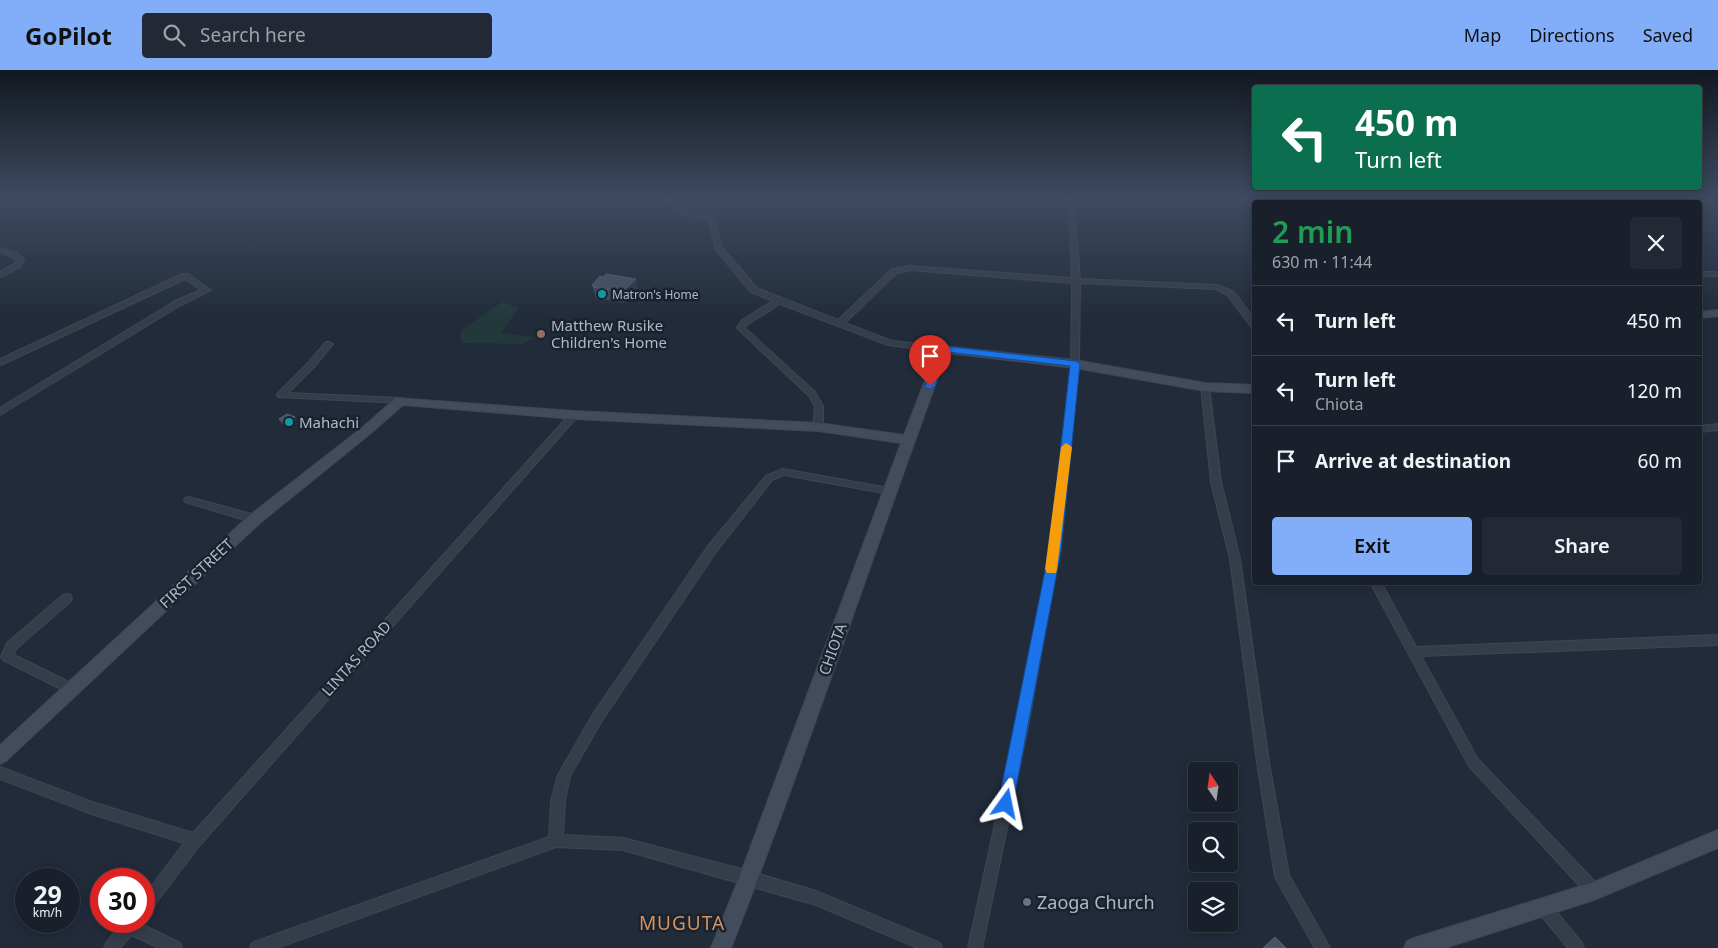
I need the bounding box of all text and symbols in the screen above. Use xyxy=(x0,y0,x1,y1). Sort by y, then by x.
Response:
search box xyxy=(142,13,492,58)
text: GoPilot xyxy=(25,19,112,52)
icon: search xyxy=(160,21,188,49)
text: Search here xyxy=(200,22,306,48)
text: Map xyxy=(1464,23,1501,47)
text: Directions xyxy=(1529,23,1615,47)
text: Saved xyxy=(1643,23,1693,47)
text: 450 m xyxy=(1355,99,1458,146)
icon: left xyxy=(1272,105,1337,170)
text: Turn left xyxy=(1355,144,1442,174)
text: 2 min xyxy=(1272,211,1353,252)
button: close xyxy=(1630,217,1682,269)
text: 630 m · 11:44 xyxy=(1272,251,1372,273)
place label: Matron's Home xyxy=(612,286,699,303)
marker: Matron's Home xyxy=(596,288,608,300)
icon: left xyxy=(1272,307,1300,335)
text: Turn left xyxy=(1315,308,1396,334)
text: 450 m xyxy=(1627,308,1682,334)
place label: Matthew Rusike Children's Home xyxy=(551,315,667,352)
marker: Matthew Rusike Children's Home xyxy=(535,328,547,340)
pin xyxy=(909,335,951,386)
icon: arrive xyxy=(916,342,944,370)
text: Turn left xyxy=(1315,367,1396,393)
icon: left xyxy=(1272,377,1300,405)
text: 120 m xyxy=(1627,378,1682,404)
text: Chiota xyxy=(1315,393,1364,415)
place label: Mahachi xyxy=(299,412,359,432)
marker: Mahachi xyxy=(283,416,295,428)
icon: arrive xyxy=(1272,447,1300,475)
text: Arrive at destination xyxy=(1315,448,1511,474)
text: 60 m xyxy=(1638,448,1682,474)
button: Exit xyxy=(1272,517,1472,575)
button: Share xyxy=(1482,517,1682,575)
street label: FIRST STREET xyxy=(155,533,238,612)
street label: LINTAS ROAD xyxy=(317,616,395,700)
street label: CHIOTA xyxy=(813,620,851,678)
north arrow xyxy=(1188,762,1238,812)
map controls xyxy=(1188,762,1238,932)
position arrow xyxy=(979,777,1031,829)
button: search xyxy=(1188,822,1238,872)
speed limit sign: 30 xyxy=(90,868,155,933)
text: 29 xyxy=(33,877,62,911)
button: layers xyxy=(1188,882,1238,932)
place label: Zaoga Church xyxy=(1037,890,1155,914)
marker: Zaoga Church xyxy=(1021,896,1033,908)
text: km/h xyxy=(33,904,62,921)
district label: MUGUTA xyxy=(639,910,725,936)

